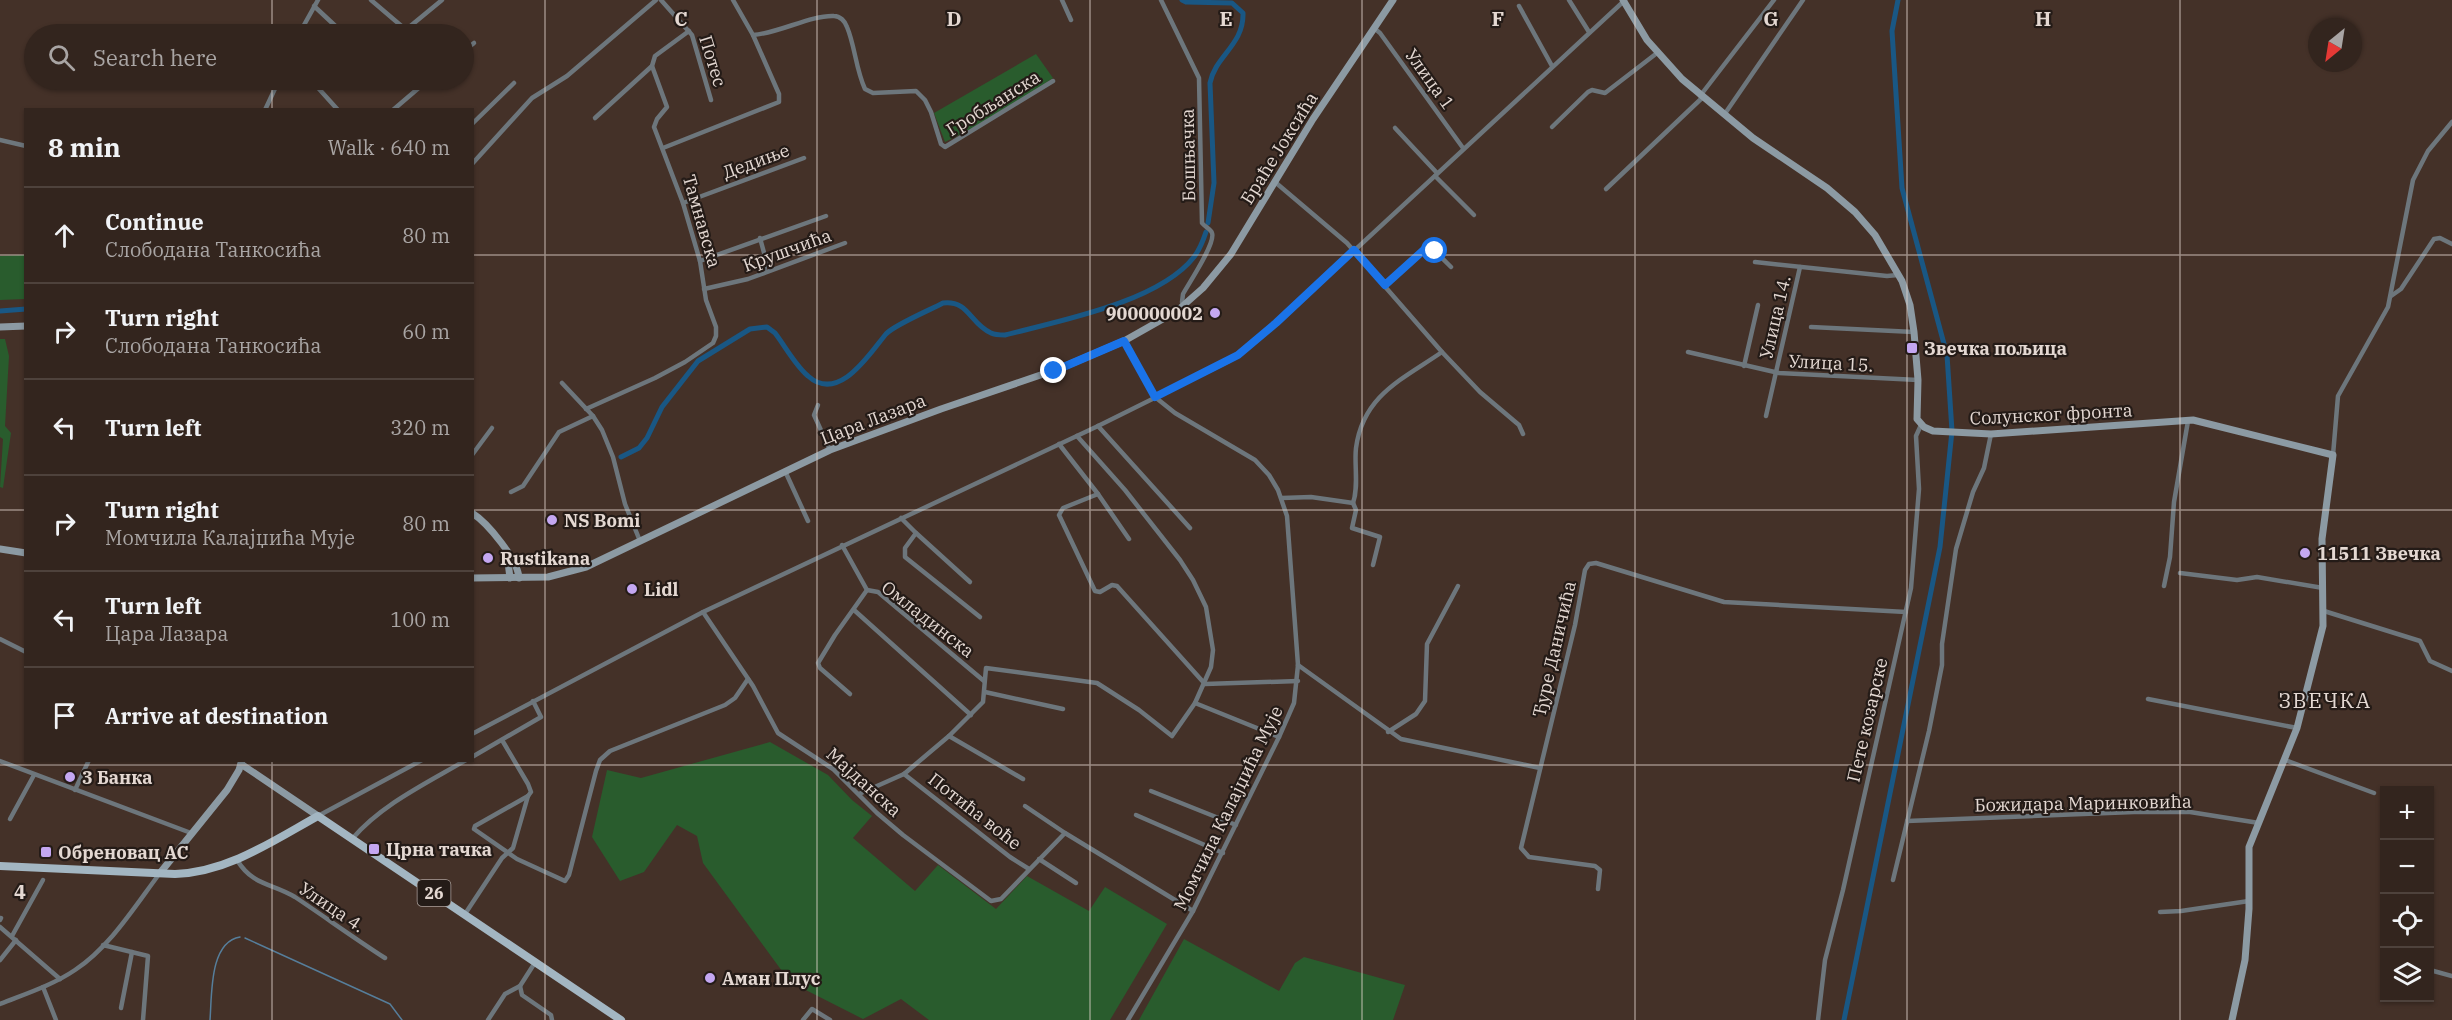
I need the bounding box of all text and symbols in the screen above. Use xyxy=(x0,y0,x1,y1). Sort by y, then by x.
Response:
text: C xyxy=(674,5,688,32)
text: D xyxy=(946,5,962,32)
text: E xyxy=(1219,5,1233,32)
text: F xyxy=(1492,5,1504,32)
text: G xyxy=(1763,5,1779,32)
text: H xyxy=(2035,5,2051,32)
north arrow xyxy=(2308,18,2362,72)
search box xyxy=(24,24,474,90)
street label: Потес xyxy=(694,32,732,90)
icon: search xyxy=(45,41,78,74)
text: Search here xyxy=(93,43,217,72)
street label: Улица 1 xyxy=(1400,44,1460,114)
street label: Гробљанска xyxy=(942,65,1044,141)
street label: Браће Јоксића xyxy=(1235,87,1323,208)
street label: Бошњачка xyxy=(1176,108,1200,202)
text: 8 min xyxy=(48,130,121,164)
text: Walk · 640 m xyxy=(328,134,450,161)
street label: Дедиње xyxy=(719,138,793,184)
street label: Тамнавска xyxy=(678,172,726,270)
text: Continue xyxy=(105,207,204,236)
icon: ahead xyxy=(48,219,81,252)
text: 80 m xyxy=(402,222,450,249)
street label: Крушчића xyxy=(740,223,835,277)
text: Слободана Танкосића xyxy=(105,236,321,263)
route start xyxy=(1421,237,1447,263)
street label: Улица 14. xyxy=(1754,273,1796,361)
place label: 900000002 xyxy=(1106,302,1203,325)
text: Turn right xyxy=(105,303,219,332)
marker: 900000002 xyxy=(1208,306,1222,320)
icon: right xyxy=(48,315,81,348)
text: 60 m xyxy=(402,318,450,345)
text: Слободана Танкосића xyxy=(105,332,321,359)
place label: Звечка пољица xyxy=(1924,337,2067,360)
marker: Звечка пољица xyxy=(1905,341,1919,355)
street label: Улица 15. xyxy=(1788,349,1874,377)
route end xyxy=(1040,357,1066,383)
street label: Цара Лазара xyxy=(817,388,929,450)
street label: Солунског фронта xyxy=(1969,398,2133,430)
icon: left xyxy=(48,411,81,444)
text: Turn left xyxy=(105,413,201,442)
text: 320 m xyxy=(390,414,450,441)
text: Turn right xyxy=(105,495,219,524)
icon: right xyxy=(48,507,81,540)
place label: NS Bomi xyxy=(564,509,640,532)
text: 80 m xyxy=(402,510,450,537)
marker: NS Bomi xyxy=(545,513,559,527)
text: Момчила Калајџића Мује xyxy=(105,524,355,551)
place label: 11511 Звечка xyxy=(2317,542,2441,565)
marker: 11511 Звечка xyxy=(2298,546,2312,560)
place label: Rustikana xyxy=(500,547,590,570)
marker: Rustikana xyxy=(481,551,495,565)
street label: Омладинска xyxy=(877,576,979,663)
place label: Lidl xyxy=(644,578,679,601)
street label: Ђуре Даничића xyxy=(1527,578,1581,719)
marker: Lidl xyxy=(625,582,639,596)
text: Turn left xyxy=(105,591,201,620)
icon: left xyxy=(48,603,81,636)
text: 100 m xyxy=(390,606,450,633)
text: Цара Лазара xyxy=(105,620,228,647)
street label: Пете козарске xyxy=(1842,656,1892,784)
district label: ЗВЕЧКА xyxy=(2278,686,2372,714)
icon: arrive xyxy=(48,699,81,732)
text: Arrive at destination xyxy=(105,701,328,730)
street label: Момчила Калајџића Мује xyxy=(1168,702,1288,914)
street label: Мајданска xyxy=(822,742,906,822)
place label: 3 Банка xyxy=(82,766,153,789)
street label: Потића воће xyxy=(924,767,1026,855)
marker: 3 Банка xyxy=(63,770,77,784)
map controls xyxy=(2380,786,2434,1002)
button: + xyxy=(2380,786,2434,840)
street label: Божидара Маринковића xyxy=(1974,790,2192,816)
place label: Црна тачка xyxy=(386,838,492,861)
button: − xyxy=(2380,840,2434,894)
place label: Обреновац АС xyxy=(58,841,188,864)
marker: Црна тачка xyxy=(367,842,381,856)
marker: Обреновац АС xyxy=(39,845,53,859)
street label: Улица 4. xyxy=(295,877,369,937)
text: 4 xyxy=(14,878,26,905)
road number: 26 xyxy=(418,880,450,906)
button: locate xyxy=(2380,894,2434,948)
button: layers xyxy=(2380,948,2434,1002)
place label: Аман Плус xyxy=(722,967,821,990)
marker: Аман Плус xyxy=(703,971,717,985)

